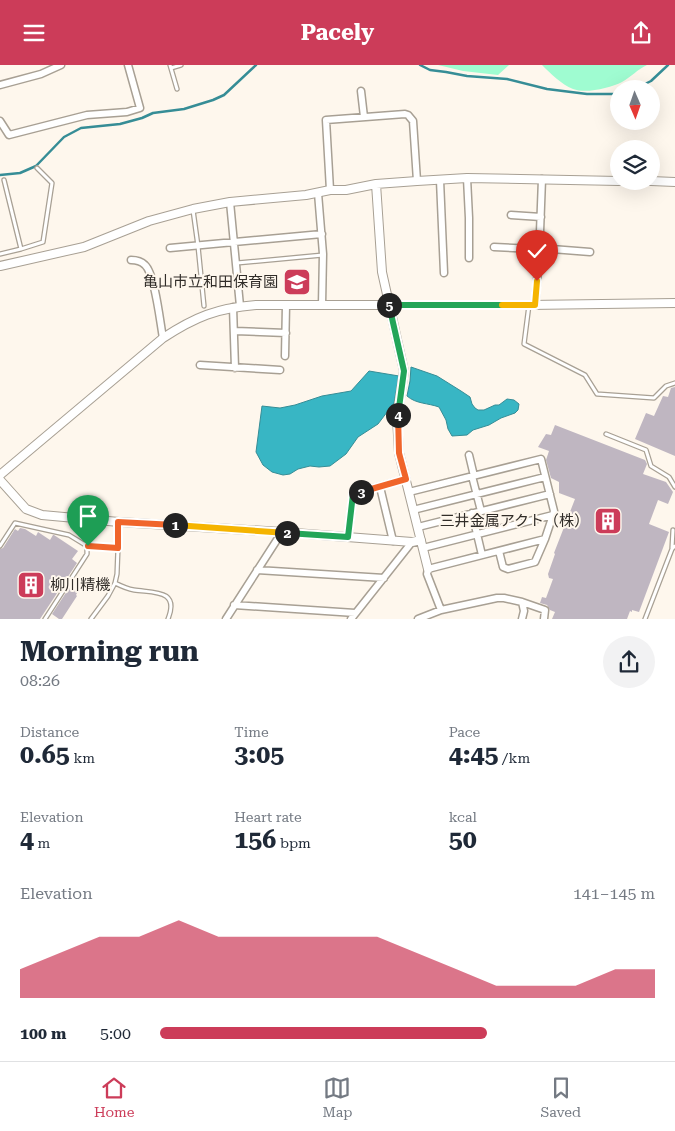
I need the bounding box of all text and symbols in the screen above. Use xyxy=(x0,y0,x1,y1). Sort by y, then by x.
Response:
icon: menu xyxy=(20,19,48,47)
icon: share xyxy=(627,19,655,47)
text: Pacely xyxy=(301,20,374,45)
north arrow xyxy=(610,80,660,130)
map controls xyxy=(610,80,660,190)
button: layers xyxy=(610,140,660,190)
pin xyxy=(516,230,558,281)
icon: check xyxy=(523,237,551,265)
school or university icon: 亀山市立和田保育園 xyxy=(282,267,312,297)
place label: 亀山市立和田保育園 xyxy=(143,273,278,291)
pin: 5 xyxy=(376,293,402,317)
text: 5 xyxy=(386,297,393,313)
pin: 4 xyxy=(386,403,410,427)
text: 4 xyxy=(395,407,402,423)
pin: 3 xyxy=(348,479,374,505)
text: 3 xyxy=(358,484,365,500)
pin xyxy=(67,495,109,546)
icon: arrive xyxy=(74,502,102,530)
building icon: 三井金属アクト（株） xyxy=(593,506,623,536)
place label: 三井金属アクト（株） xyxy=(440,512,589,530)
pin: 1 xyxy=(162,513,188,537)
text: 1 xyxy=(172,517,179,533)
pin: 2 xyxy=(274,521,300,545)
text: 2 xyxy=(284,525,291,541)
building icon: 柳川精機 xyxy=(16,570,46,600)
place label: 柳川精機 xyxy=(50,576,110,594)
text: Morning run xyxy=(20,635,199,668)
button: share xyxy=(603,636,655,688)
text: 08:26 xyxy=(20,671,60,690)
text: Distance xyxy=(20,724,79,740)
text: Time xyxy=(234,724,269,740)
text: Pace xyxy=(449,724,480,740)
text: 0.65 xyxy=(20,740,70,769)
text: 3:05 xyxy=(234,740,284,769)
text: 4:45 xyxy=(449,740,498,769)
text: km xyxy=(70,750,95,766)
text: /km xyxy=(498,750,530,766)
text: Elevation xyxy=(20,809,83,825)
text: Heart rate xyxy=(234,809,302,825)
text: kcal xyxy=(449,809,477,825)
text: 4 xyxy=(20,825,34,854)
text: 156 xyxy=(234,825,276,854)
text: 50 xyxy=(449,825,477,854)
text: m xyxy=(34,835,50,851)
text: bpm xyxy=(276,835,311,851)
text: Elevation xyxy=(20,884,93,903)
text: 141–145 m xyxy=(573,884,655,903)
text: 100 m xyxy=(20,1024,66,1043)
text: 5:00 xyxy=(100,1024,131,1043)
tab: Home xyxy=(94,1074,135,1120)
tab: Map xyxy=(323,1074,352,1120)
tab: Saved xyxy=(540,1074,581,1120)

